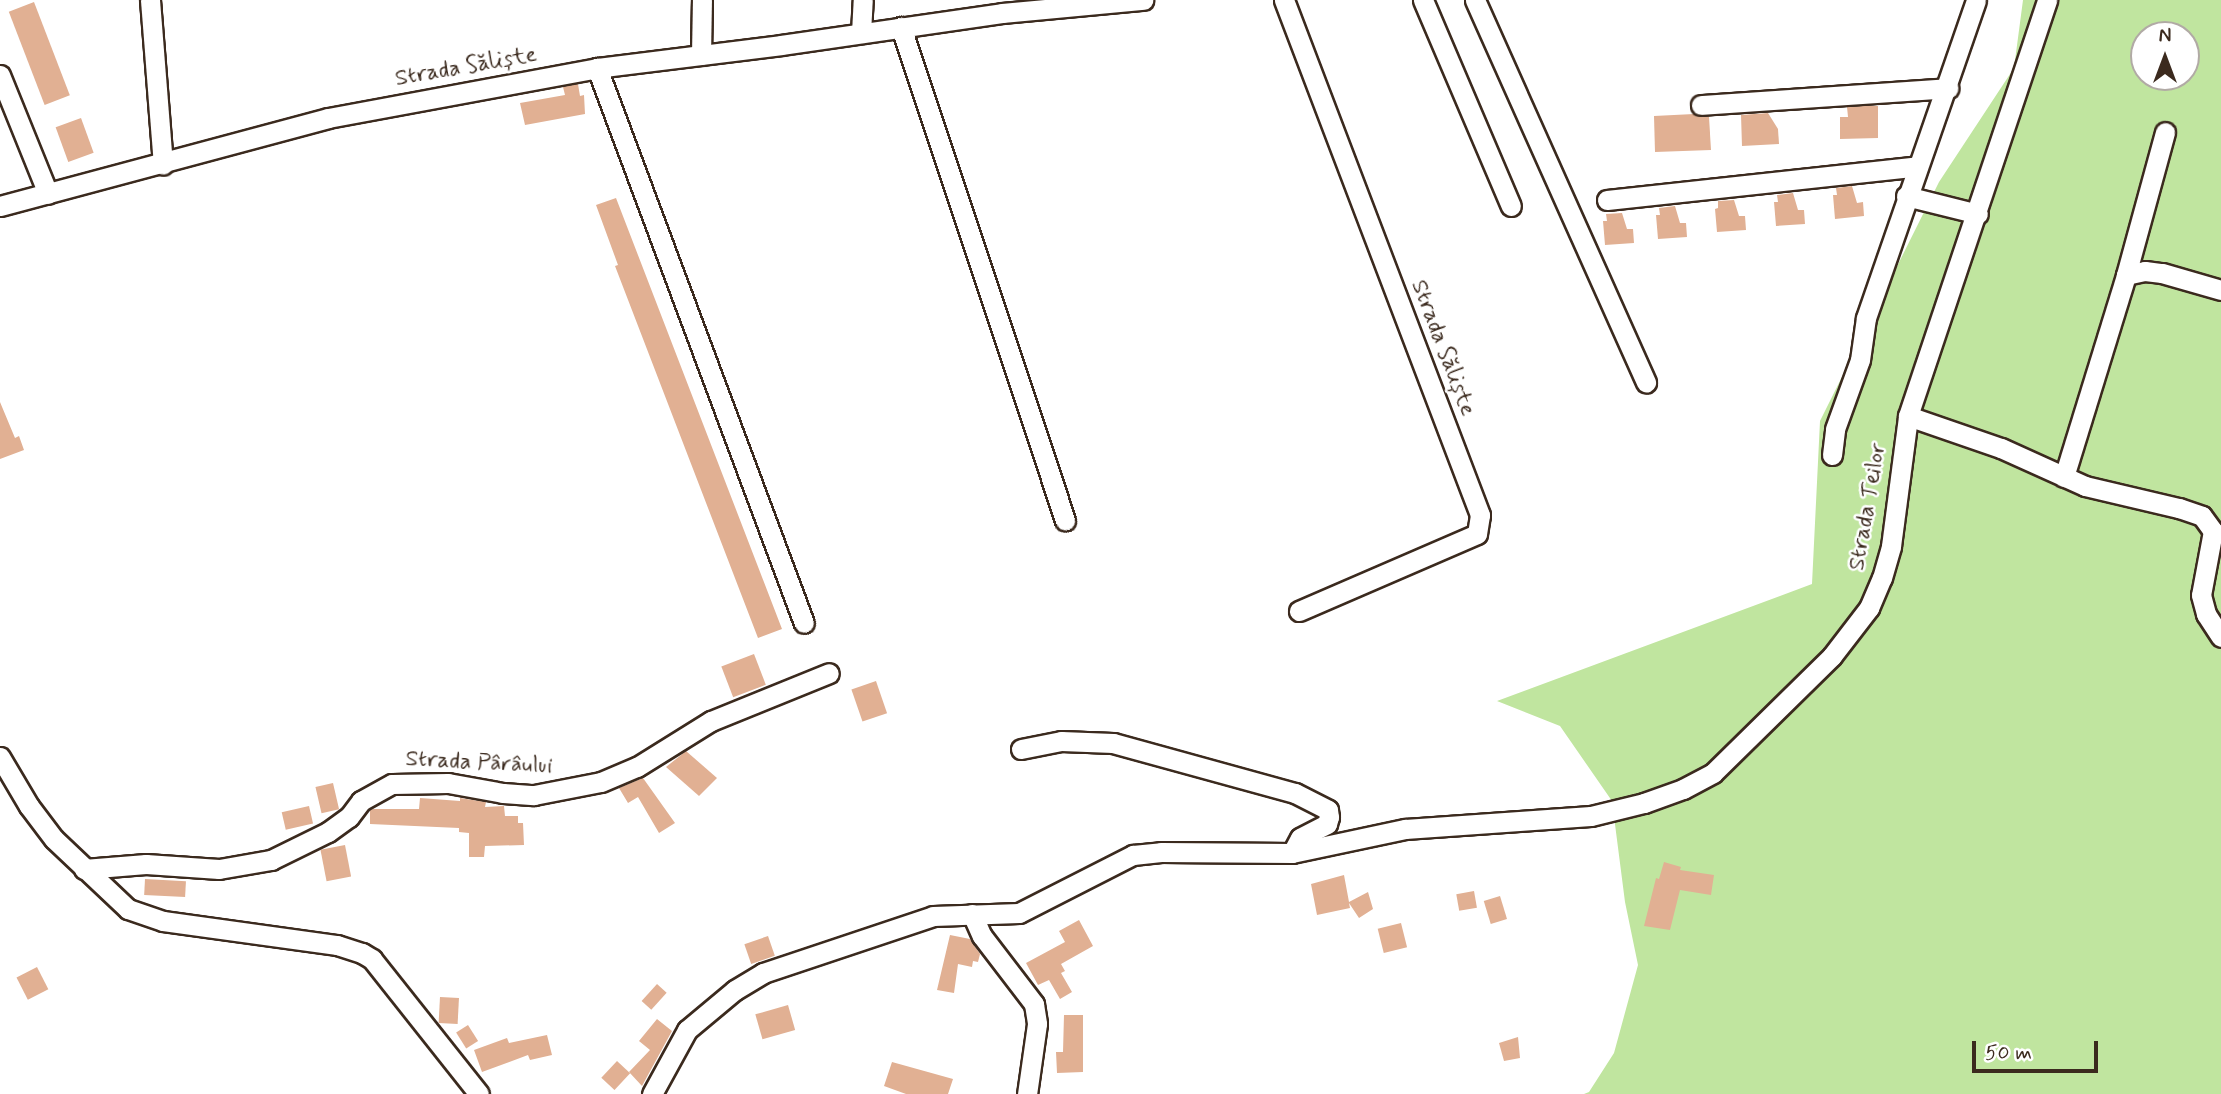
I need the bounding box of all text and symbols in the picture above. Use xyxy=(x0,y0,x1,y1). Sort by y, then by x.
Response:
north arrow xyxy=(2130,21,2200,91)
text: N xyxy=(2159,24,2171,49)
street label: Strada Săliște xyxy=(393,41,539,93)
street label: Strada Săliște xyxy=(1404,276,1482,420)
street label: Strada Teilor xyxy=(1843,442,1893,572)
street label: Strada Pârâului xyxy=(405,745,553,781)
scale bar xyxy=(1976,1028,2102,1072)
text: 50 m xyxy=(1985,1039,2032,1067)

